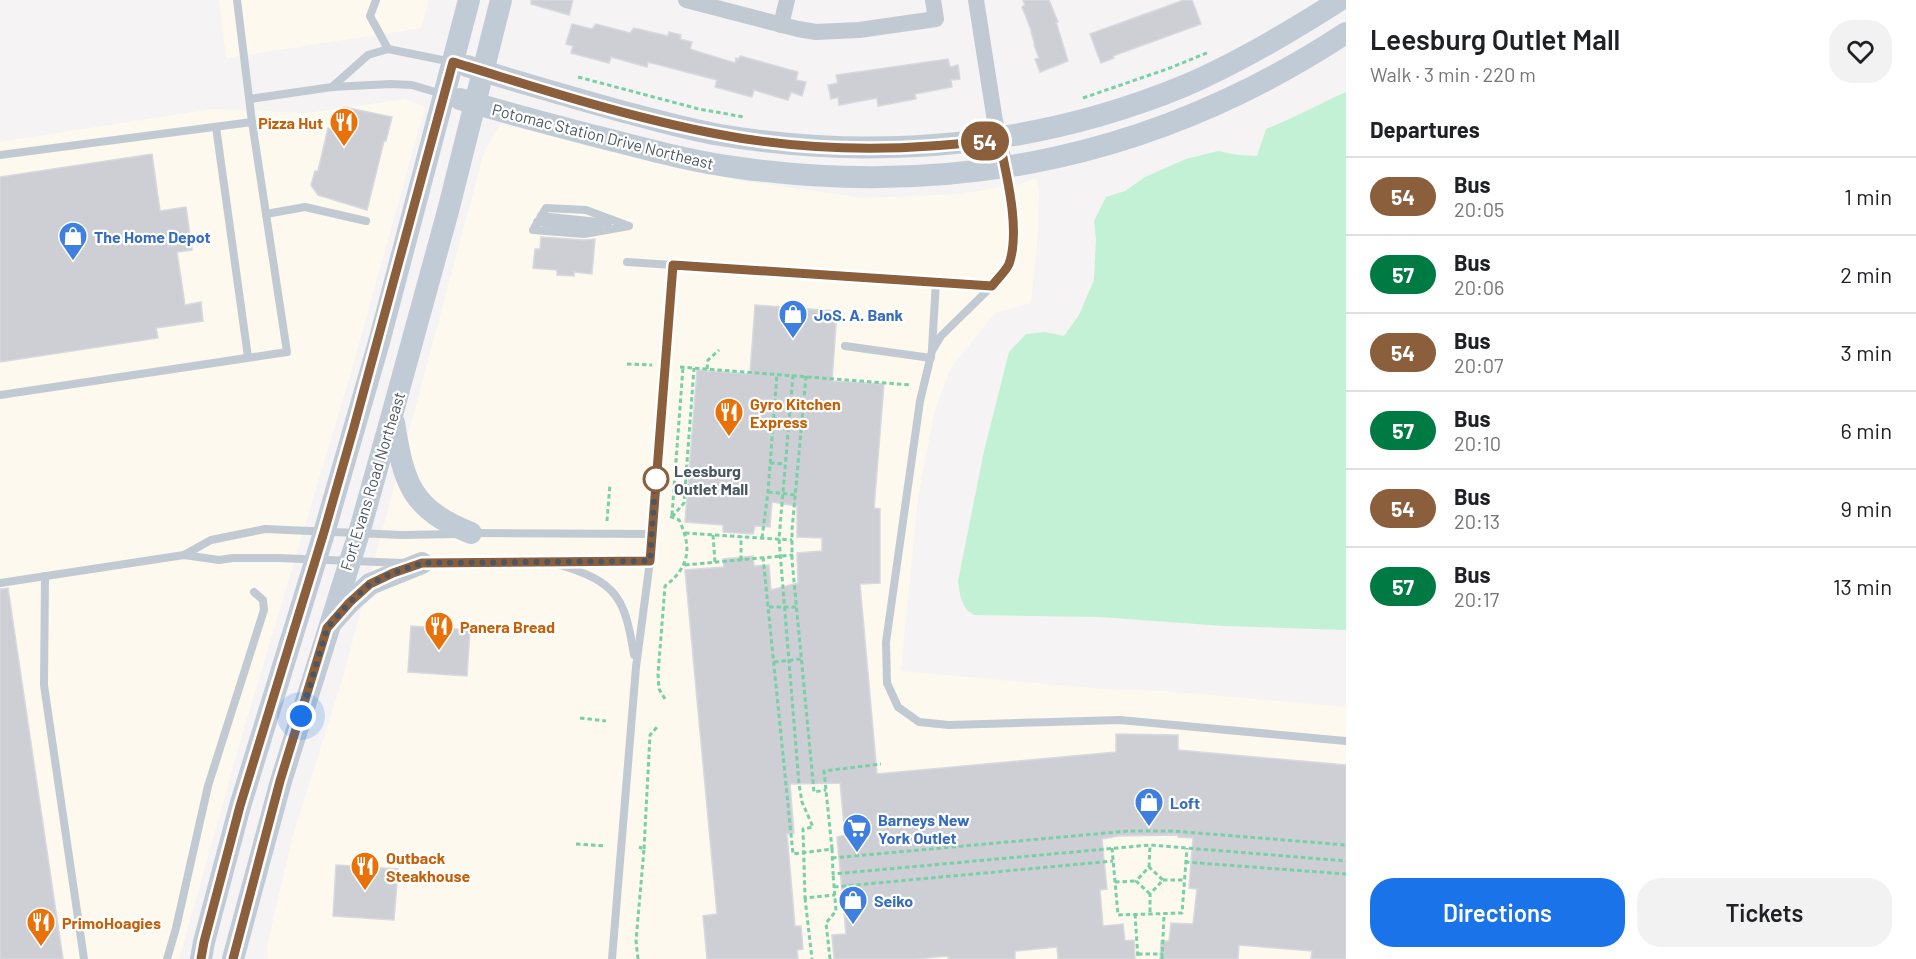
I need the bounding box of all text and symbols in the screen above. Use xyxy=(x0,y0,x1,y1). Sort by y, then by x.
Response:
button: heart xyxy=(1829,20,1892,83)
text: Leesburg Outlet Mall xyxy=(1370,22,1620,56)
text: Walk · 3 min · 220 m xyxy=(1370,62,1536,86)
street label: Potomac Station Drive Northeast xyxy=(490,99,716,173)
restaurant icon: Pizza Hut xyxy=(328,106,360,148)
place label: Pizza Hut xyxy=(258,113,323,132)
text: Departures xyxy=(1370,116,1480,142)
line badge: 54 xyxy=(958,122,1012,160)
text: 54 xyxy=(973,129,997,154)
text: Bus xyxy=(1454,171,1491,197)
text: 1 min xyxy=(1844,183,1892,209)
text: 54 xyxy=(1391,184,1415,209)
text: 20:05 xyxy=(1454,197,1504,221)
shop icon: The Home Depot xyxy=(57,220,89,262)
place label: The Home Depot xyxy=(94,227,211,246)
text: Bus xyxy=(1454,249,1491,275)
text: 2 min xyxy=(1840,261,1892,287)
text: 57 xyxy=(1392,262,1414,287)
text: 20:06 xyxy=(1454,275,1504,299)
shop icon: JoS. A. Bank xyxy=(777,298,809,340)
place label: JoS. A. Bank xyxy=(814,305,903,324)
text: Bus xyxy=(1454,327,1491,353)
text: 3 min xyxy=(1841,339,1892,365)
text: 54 xyxy=(1391,340,1415,365)
text: 20:07 xyxy=(1454,353,1504,377)
street label: Fort Evans Road Northeast xyxy=(336,389,408,573)
place label: Gyro Kitchen Express xyxy=(750,394,841,431)
restaurant icon: Gyro Kitchen Express xyxy=(713,396,745,438)
text: Bus xyxy=(1454,405,1491,431)
text: 6 min xyxy=(1841,417,1892,443)
text: 57 xyxy=(1392,418,1414,443)
text: 20:10 xyxy=(1454,431,1501,455)
place label: Leesburg Outlet Mall xyxy=(674,461,748,498)
marker: Leesburg Outlet Mall xyxy=(643,466,669,492)
text: Bus xyxy=(1454,483,1491,509)
text: 9 min xyxy=(1840,495,1892,521)
text: 54 xyxy=(1391,496,1415,521)
text: 20:13 xyxy=(1454,509,1500,533)
text: Bus xyxy=(1454,561,1491,587)
text: 13 min xyxy=(1833,573,1892,599)
text: 57 xyxy=(1392,574,1414,599)
text: 20:17 xyxy=(1454,587,1499,611)
restaurant icon: Panera Bread xyxy=(423,610,455,652)
place label: Panera Bread xyxy=(460,617,555,636)
your location xyxy=(286,701,316,731)
shop icon: Loft xyxy=(1133,786,1165,828)
place label: Loft xyxy=(1170,793,1200,812)
place label: Barneys New York Outlet xyxy=(878,810,970,847)
supermarket icon: Barneys New York Outlet xyxy=(841,812,873,854)
place label: Outback Steakhouse xyxy=(386,848,470,885)
restaurant icon: Outback Steakhouse xyxy=(349,850,381,892)
button: Directions xyxy=(1370,878,1625,947)
button: Tickets xyxy=(1637,878,1892,947)
shop icon: Seiko xyxy=(837,884,869,926)
place label: Seiko xyxy=(874,891,913,910)
restaurant icon: PrimoHoagies xyxy=(25,906,57,948)
place label: PrimoHoagies xyxy=(62,913,161,932)

